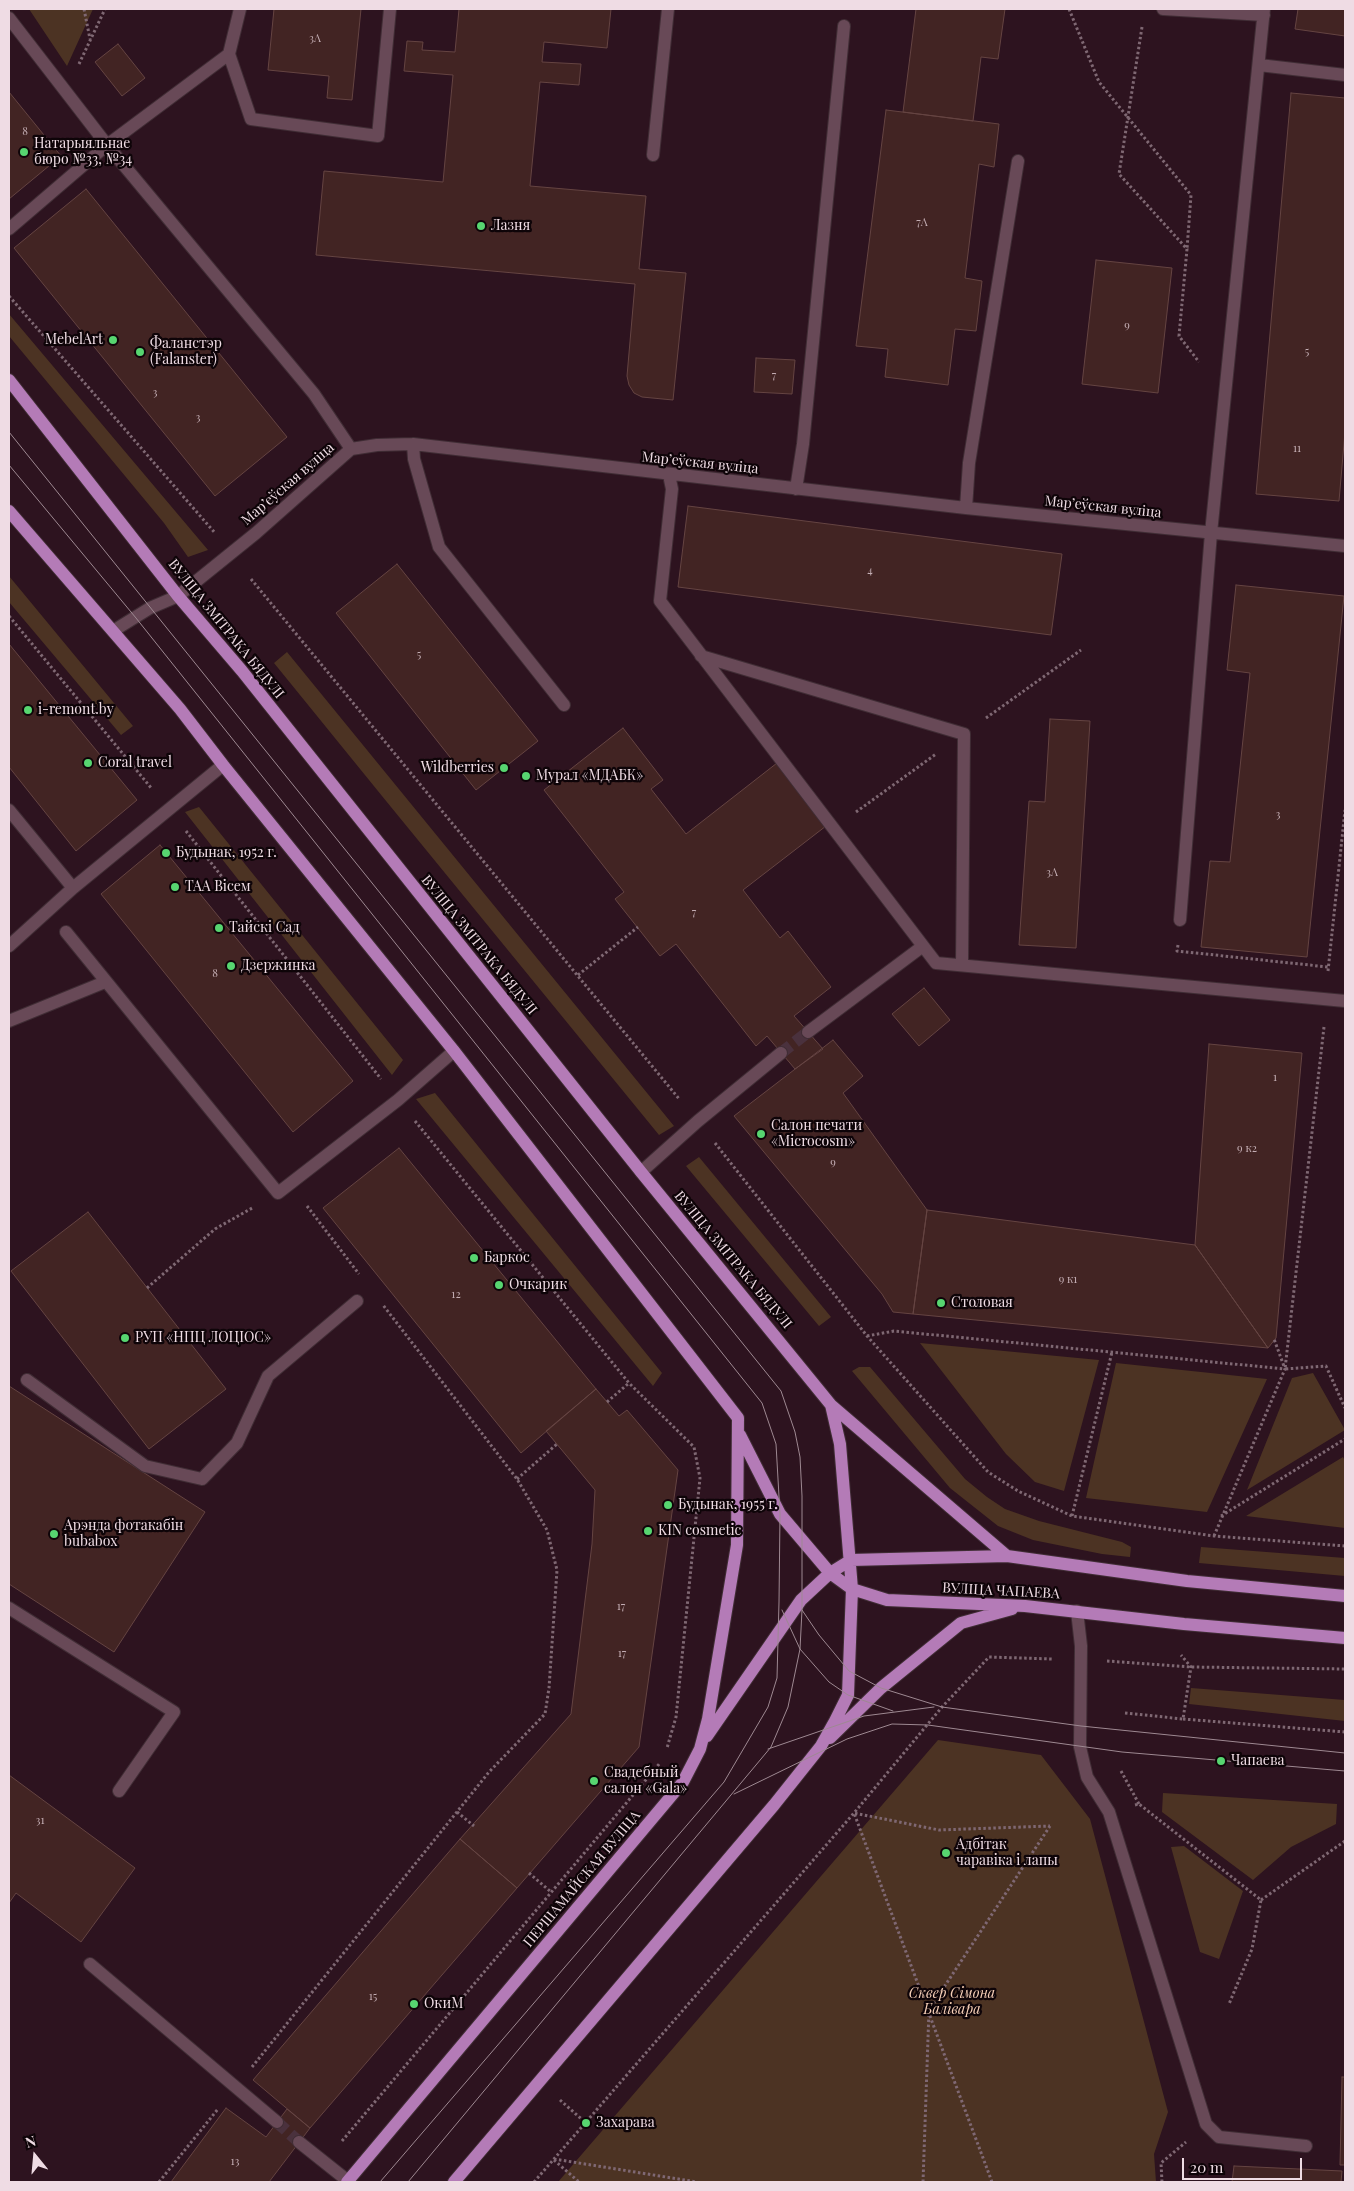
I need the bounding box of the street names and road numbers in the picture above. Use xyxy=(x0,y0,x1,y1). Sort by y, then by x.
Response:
street label: Марʼеўская вуліца xyxy=(238,439,338,529)
street label: Марʼеўская вуліца xyxy=(641,449,759,477)
street label: Марʼеўская вуліца xyxy=(1044,493,1162,521)
street label: ВУЛІЦА ЗМІТРАКА БЯДУЛІ xyxy=(165,556,287,702)
street label: ВУЛІЦА ЗМІТРАКА БЯДУЛІ xyxy=(418,872,540,1018)
street label: ВУЛІЦА ЗМІТРАКА БЯДУЛІ xyxy=(671,1188,795,1332)
street label: ВУЛІЦА ЧАПАЕВА xyxy=(942,1580,1060,1602)
street label: ПЕРШАМАЙСКАЯ ВУЛІЦА xyxy=(520,1807,644,1951)

